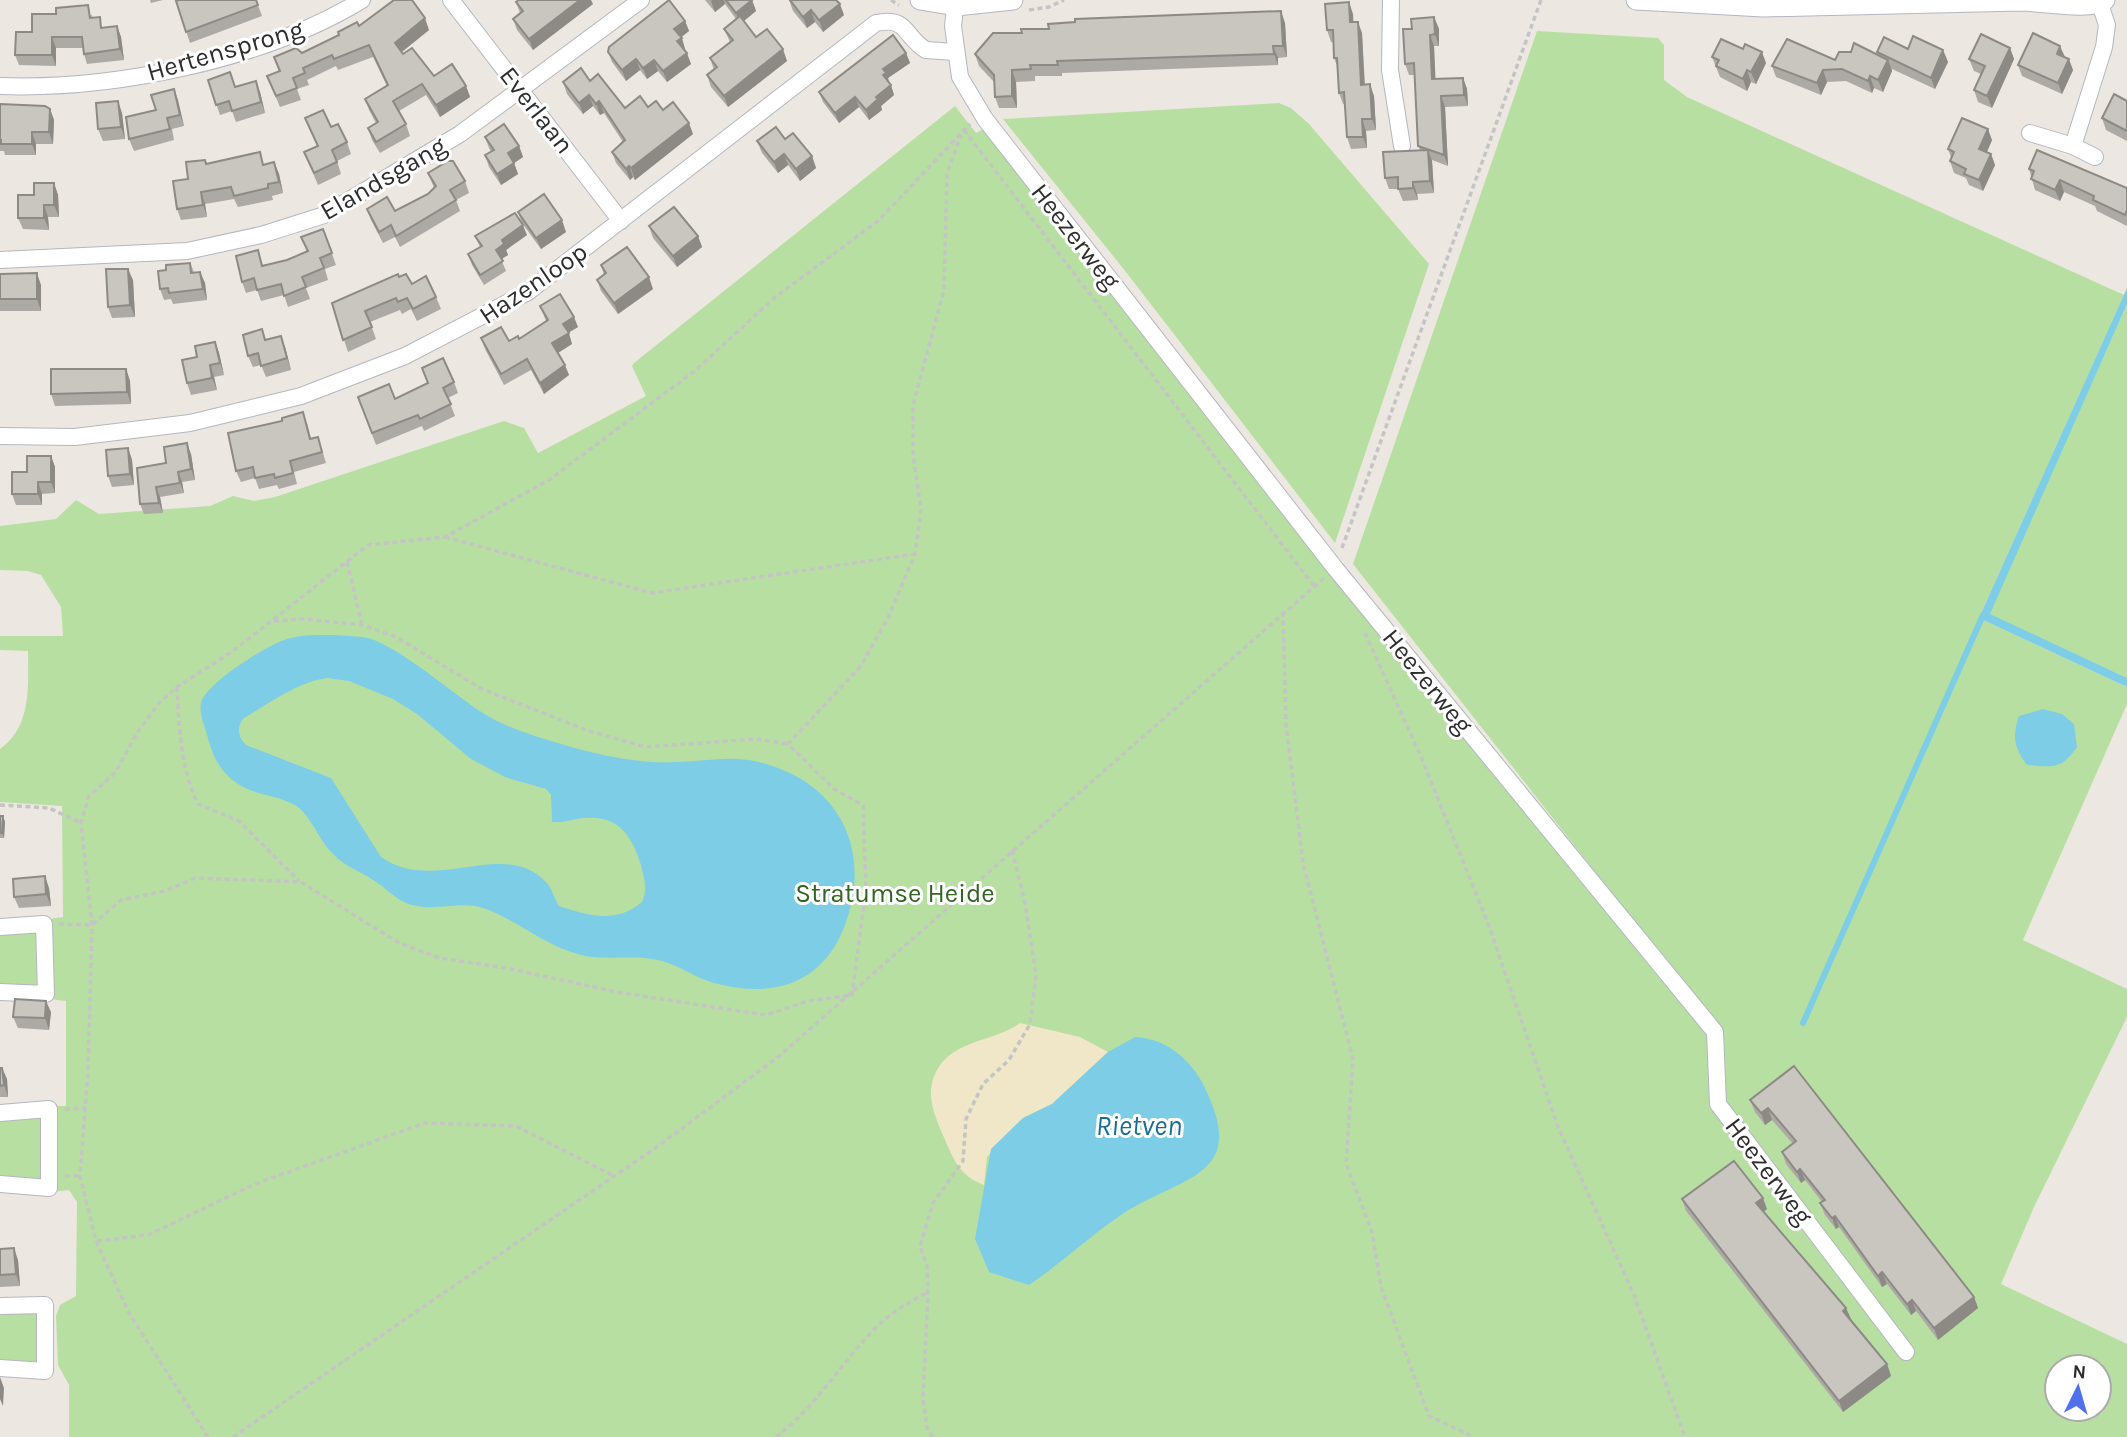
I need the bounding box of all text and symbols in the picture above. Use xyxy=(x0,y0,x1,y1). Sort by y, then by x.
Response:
street label: Hertensprong xyxy=(143,13,307,88)
street label: Everlaan xyxy=(493,61,580,160)
street label: Elandsgang xyxy=(315,130,452,227)
street label: Heezerweg xyxy=(1025,177,1127,296)
street label: Hazenloop xyxy=(473,236,593,331)
street label: Heezerweg xyxy=(1376,623,1480,740)
park label: Stratumse Heide xyxy=(795,878,995,909)
water label: Rietven xyxy=(1096,1109,1182,1142)
street label: Heezerweg xyxy=(1718,1112,1819,1231)
north arrow xyxy=(2043,1353,2113,1423)
text: N xyxy=(2072,1361,2087,1384)

